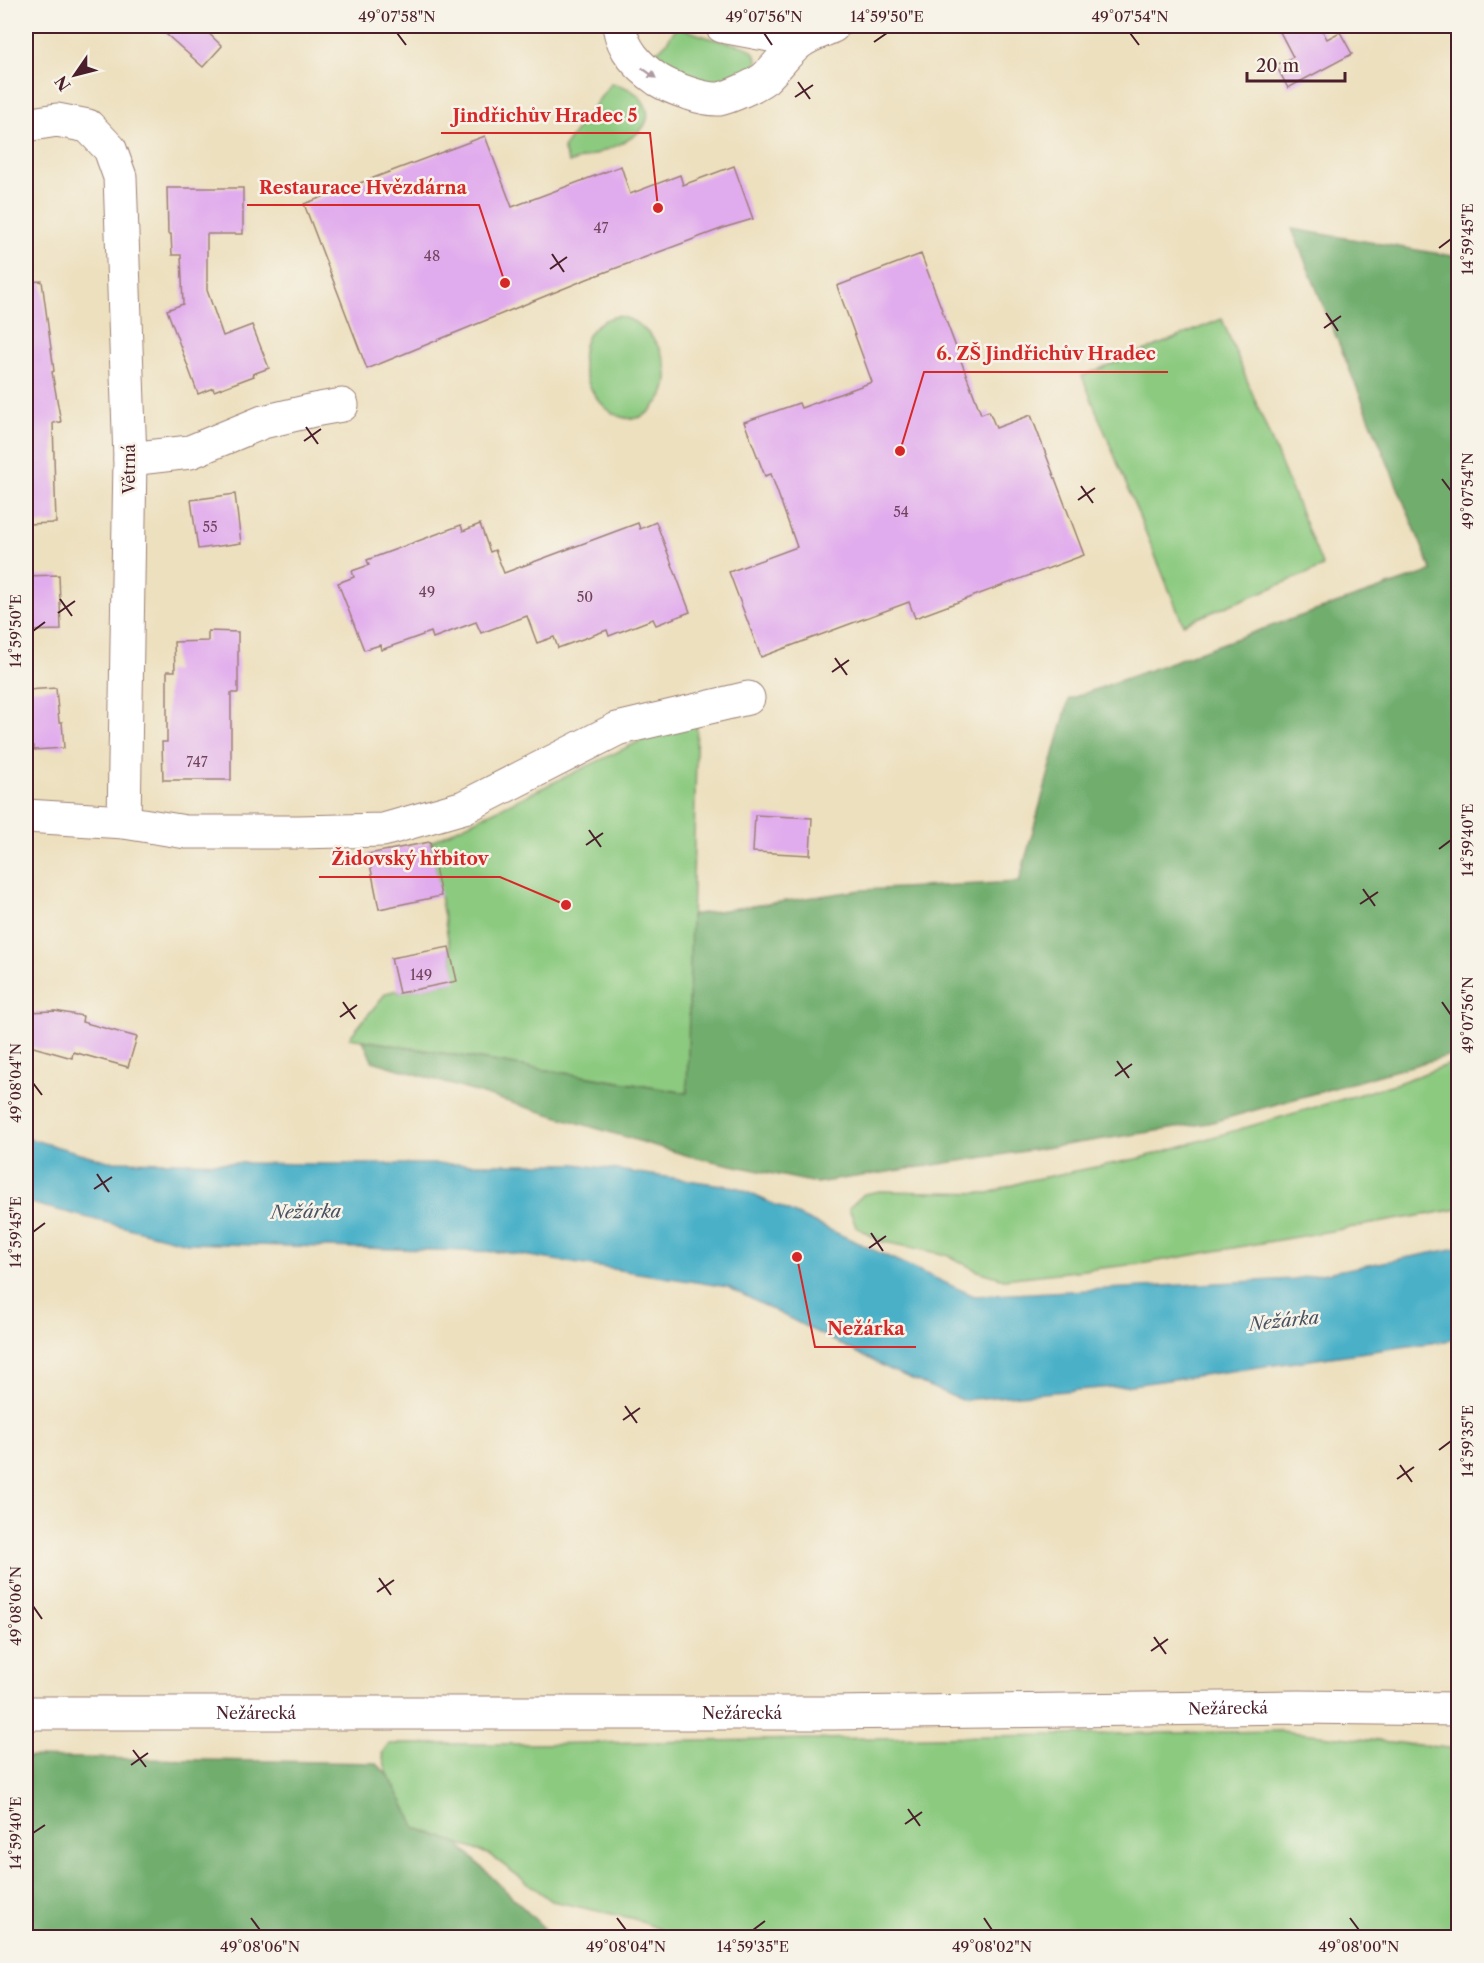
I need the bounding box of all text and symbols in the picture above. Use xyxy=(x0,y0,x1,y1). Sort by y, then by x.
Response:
text: 49°07'58"N xyxy=(358,7,436,26)
text: 49°07'56"N xyxy=(725,7,803,26)
text: 14°59'50"E xyxy=(850,7,924,26)
text: 49°07'54"N xyxy=(1091,7,1169,26)
north arrow xyxy=(45,45,105,105)
scale bar xyxy=(1247,45,1344,83)
text: 20 m xyxy=(1256,55,1300,77)
one-way arrow xyxy=(642,67,657,79)
text: N xyxy=(50,72,75,95)
callout: Jindřichův Hradec 5 xyxy=(441,97,650,133)
text: Jindřichův Hradec 5 xyxy=(450,105,637,127)
callout: Restaurace Hvězdárna xyxy=(247,169,479,205)
text: Restaurace Hvězdárna xyxy=(259,177,468,199)
text: 14°59'45"E xyxy=(1458,203,1477,275)
house number: 47 xyxy=(594,219,609,237)
house number: 48 xyxy=(424,247,440,265)
callout: 6. ZŠ Jindřichův Hradec xyxy=(924,336,1168,372)
text: 6. ZŠ Jindřichův Hradec xyxy=(936,341,1156,365)
street label: Větrná xyxy=(119,443,139,495)
text: 49°07'54"N xyxy=(1458,452,1477,530)
house number: 54 xyxy=(893,503,909,521)
house number: 55 xyxy=(202,518,218,536)
house number: 49 xyxy=(419,583,435,601)
house number: 50 xyxy=(577,588,593,606)
text: 14°59'50"E xyxy=(6,594,25,668)
house number: 747 xyxy=(186,753,208,771)
text: 14°59'40"E xyxy=(1458,803,1477,877)
callout: Židovský hřbitov xyxy=(319,841,500,877)
text: Židovský hřbitov xyxy=(331,846,490,870)
house number: 149 xyxy=(410,966,432,984)
text: 49°07'56"N xyxy=(1458,976,1477,1054)
text: 49°08'04"N xyxy=(6,1043,25,1123)
text: 14°59'45"E xyxy=(6,1196,25,1268)
water label: Nežárka xyxy=(269,1200,342,1224)
water label: Nežárka xyxy=(1246,1306,1320,1336)
callout: Nežárka xyxy=(815,1311,916,1347)
text: Nežárka xyxy=(827,1318,905,1340)
text: 14°59'35"E xyxy=(1458,1405,1477,1477)
text: 49°08'06"N xyxy=(6,1566,25,1646)
street label: Nežárecká xyxy=(1188,1697,1269,1718)
street label: Nežárecká xyxy=(216,1703,296,1723)
street label: Nežárecká xyxy=(702,1703,782,1723)
text: 14°59'40"E xyxy=(6,1796,25,1870)
text: 49°08'06"N xyxy=(220,1937,300,1956)
text: 49°08'04"N xyxy=(586,1937,666,1956)
text: 14°59'35"E xyxy=(717,1937,789,1956)
text: 49°08'02"N xyxy=(952,1937,1032,1956)
text: 49°08'00"N xyxy=(1318,1937,1400,1956)

